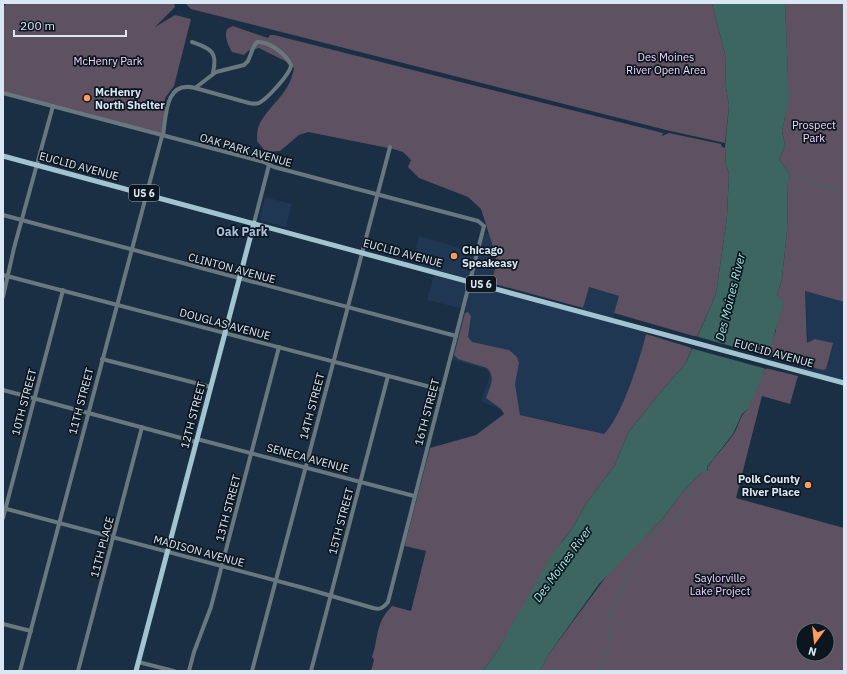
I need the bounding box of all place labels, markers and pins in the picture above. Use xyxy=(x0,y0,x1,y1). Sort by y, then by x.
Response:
place label: McHenry North Shelter xyxy=(95,85,165,112)
marker: McHenry North Shelter xyxy=(82,93,92,103)
place label: Chicago Speakeasy xyxy=(462,243,518,270)
marker: Chicago Speakeasy xyxy=(449,251,459,261)
place label: Polk County River Place xyxy=(738,472,800,499)
marker: Polk County River Place xyxy=(803,480,813,490)

